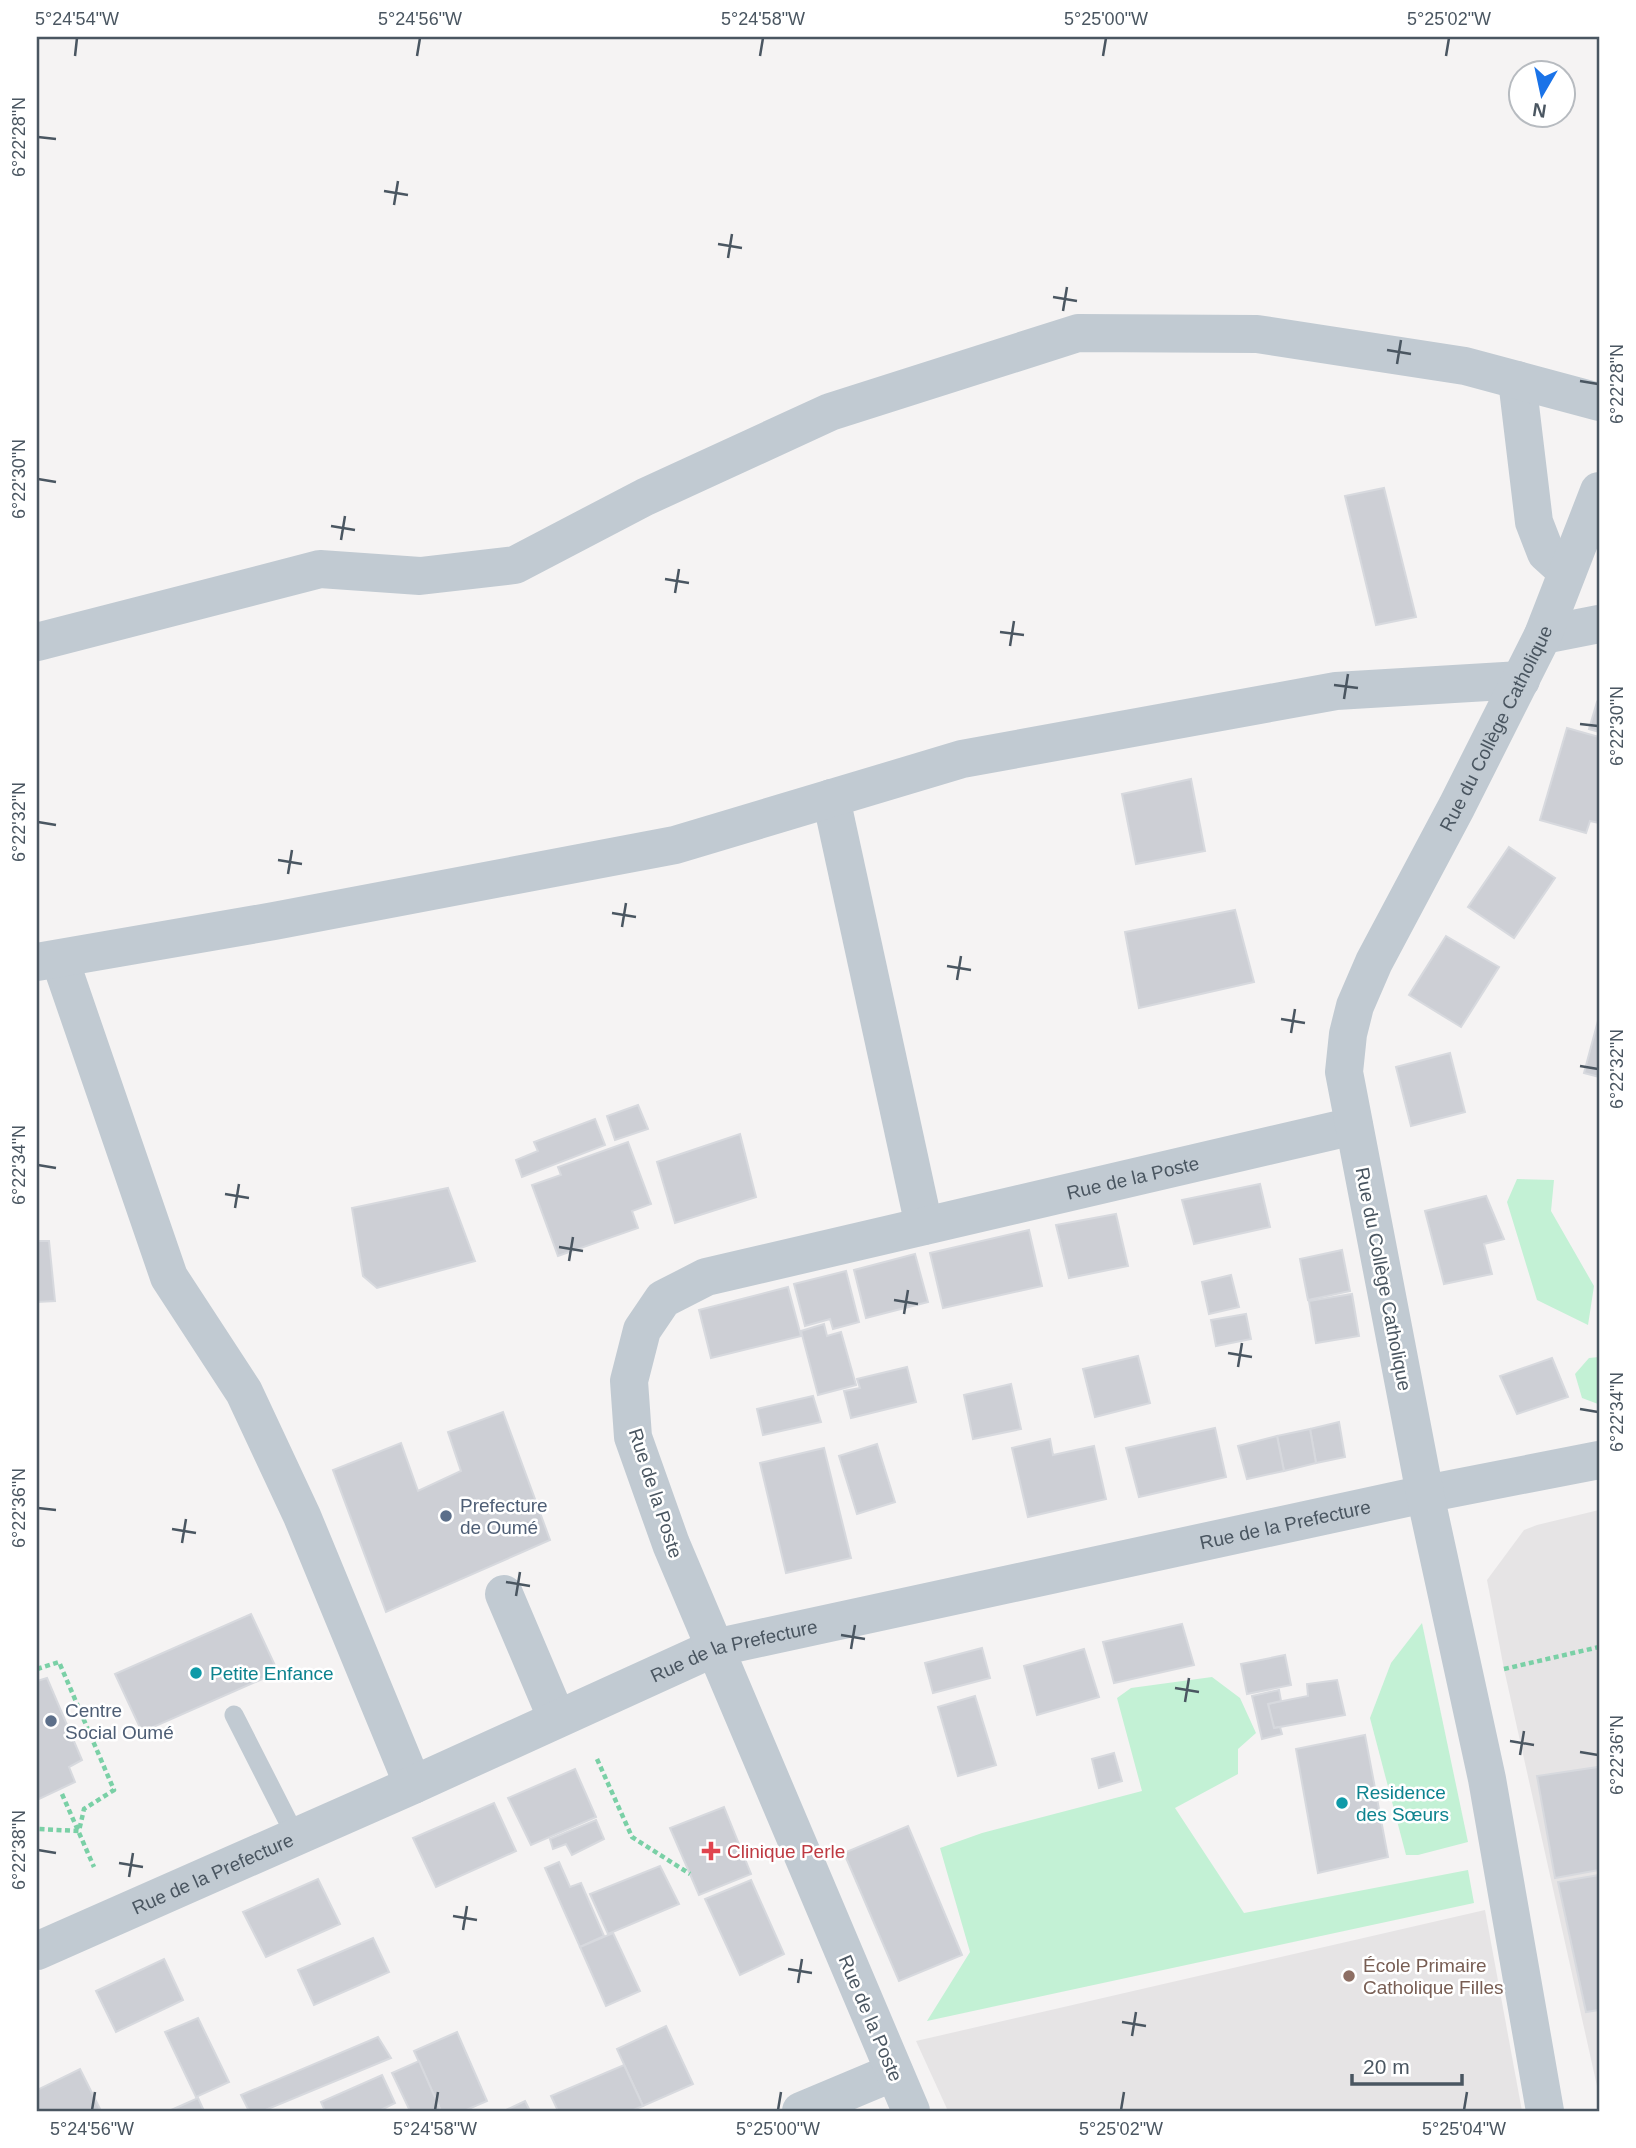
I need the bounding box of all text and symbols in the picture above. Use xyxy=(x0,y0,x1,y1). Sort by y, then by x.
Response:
text: 5°24'54"W xyxy=(35,9,119,29)
text: 5°24'56"W xyxy=(378,9,462,29)
text: 5°24'58"W xyxy=(721,9,805,29)
text: 5°25'00"W xyxy=(1064,9,1148,29)
text: 5°25'02"W xyxy=(1407,9,1491,29)
north arrow xyxy=(1506,60,1576,130)
text: 6°22'28"N xyxy=(9,97,29,177)
text: N xyxy=(1531,99,1548,122)
text: 6°22'28"N xyxy=(1607,344,1627,424)
text: 6°22'30"N xyxy=(9,439,29,519)
street label: Rue du Collège Catholique xyxy=(1436,623,1557,835)
text: 6°22'30"N xyxy=(1607,686,1627,766)
text: 6°22'32"N xyxy=(9,782,29,862)
text: 6°22'32"N xyxy=(1607,1029,1627,1109)
text: 6°22'34"N xyxy=(9,1125,29,1205)
street label: Rue de la Poste xyxy=(1065,1152,1201,1204)
street label: Rue du Collège Catholique xyxy=(1352,1166,1415,1393)
text: 6°22'34"N xyxy=(1607,1372,1627,1452)
street label: Rue de la Poste xyxy=(625,1426,686,1561)
text: 6°22'36"N xyxy=(9,1468,29,1548)
place label: Prefecture de Oumé xyxy=(460,1495,548,1538)
street label: Rue de la Prefecture xyxy=(1198,1496,1373,1554)
marker: Prefecture de Oumé xyxy=(438,1508,454,1524)
street label: Rue de la Prefecture xyxy=(647,1616,819,1687)
place label: Petite Enfance xyxy=(210,1663,334,1684)
marker: Petite Enfance xyxy=(188,1665,204,1681)
place label: Centre Social Oumé xyxy=(65,1700,174,1743)
marker: Centre Social Oumé xyxy=(43,1713,59,1729)
text: 6°22'36"N xyxy=(1607,1715,1627,1795)
place label: Residence des Sœurs xyxy=(1356,1782,1449,1825)
marker: Residence des Sœurs xyxy=(1334,1795,1350,1811)
text: 6°22'38"N xyxy=(9,1810,29,1890)
street label: Rue de la Prefecture xyxy=(129,1829,297,1919)
marker: Clinique Perle xyxy=(701,1841,721,1861)
place label: Clinique Perle xyxy=(727,1841,845,1862)
street label: Rue de la Poste xyxy=(834,1952,907,2085)
place label: École Primaire Catholique Filles xyxy=(1363,1955,1503,1998)
marker: École Primaire Catholique Filles xyxy=(1341,1968,1357,1984)
scale bar xyxy=(1352,2043,1463,2087)
text: 20 m xyxy=(1363,2055,1410,2078)
text: 5°24'56"W xyxy=(50,2119,134,2139)
text: 5°24'58"W xyxy=(393,2119,477,2139)
text: 5°25'00"W xyxy=(736,2119,820,2139)
text: 5°25'02"W xyxy=(1079,2119,1163,2139)
text: 5°25'04"W xyxy=(1422,2119,1506,2139)

